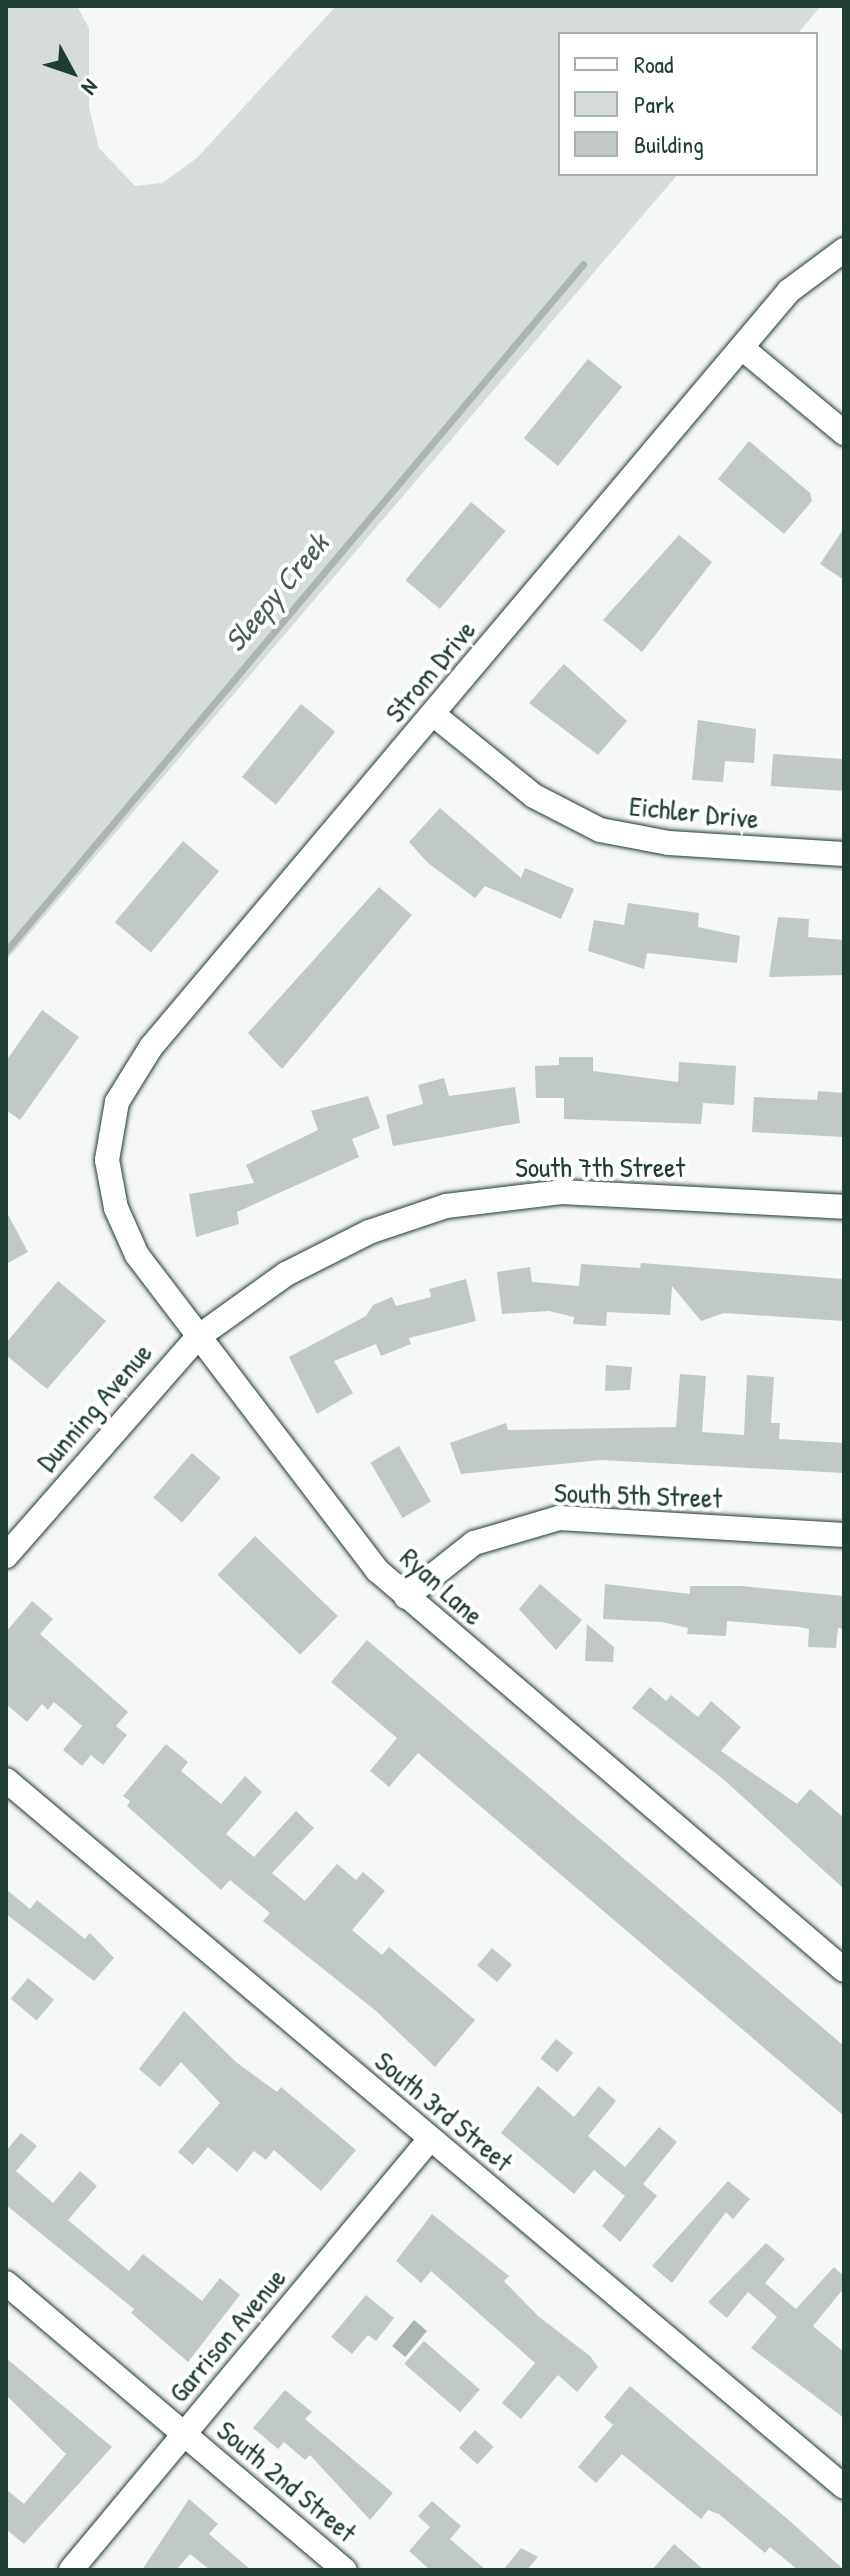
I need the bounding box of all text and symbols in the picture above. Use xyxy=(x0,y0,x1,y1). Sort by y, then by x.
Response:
north arrow xyxy=(32,32,112,112)
legend xyxy=(558,32,818,176)
text: Road xyxy=(634,48,673,80)
text: N xyxy=(75,73,106,102)
text: Park xyxy=(634,88,674,120)
text: Building xyxy=(634,128,704,160)
water label: Sleepy Creek xyxy=(216,526,336,658)
street label: Strom Drive xyxy=(378,613,482,729)
street label: Eichler Drive xyxy=(628,789,760,835)
street label: South 7th Street xyxy=(515,1150,685,1184)
street label: Dunning Avenue xyxy=(29,1336,159,1478)
street label: South 5th Street xyxy=(553,1475,723,1515)
street label: Ryan Lane xyxy=(394,1540,490,1632)
street label: South 3rd Street xyxy=(368,2044,520,2178)
street label: Garrison Avenue xyxy=(161,2261,293,2409)
street label: South 2nd Street xyxy=(211,2413,363,2549)

